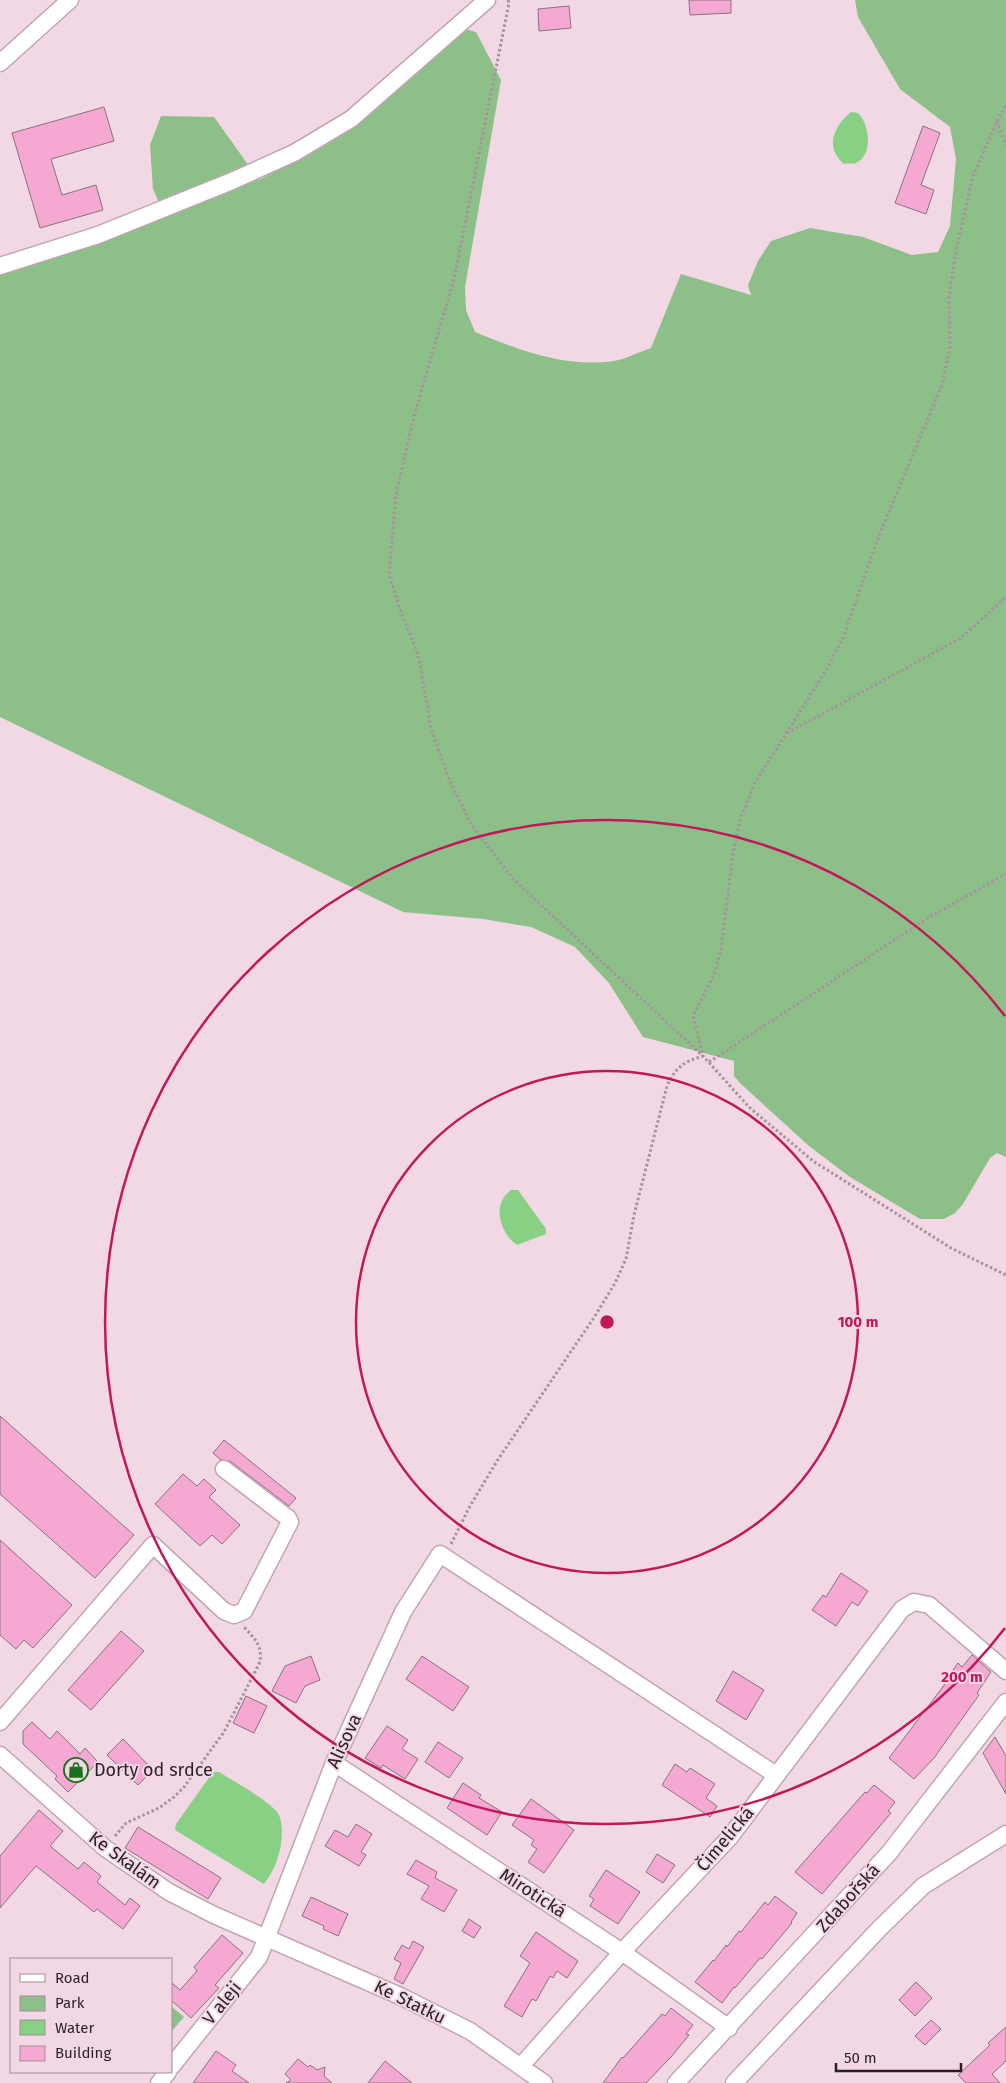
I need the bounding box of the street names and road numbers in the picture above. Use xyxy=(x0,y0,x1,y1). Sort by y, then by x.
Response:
street label: Alisova xyxy=(322,1710,366,1772)
street label: Čimelická xyxy=(691,1802,759,1876)
street label: Ke Skalám xyxy=(85,1827,165,1893)
street label: Zdabořská xyxy=(812,1859,884,1937)
street label: Mirotická xyxy=(496,1863,570,1923)
street label: Ke Statku xyxy=(371,1975,449,2029)
street label: V aleji xyxy=(198,1977,246,2029)

